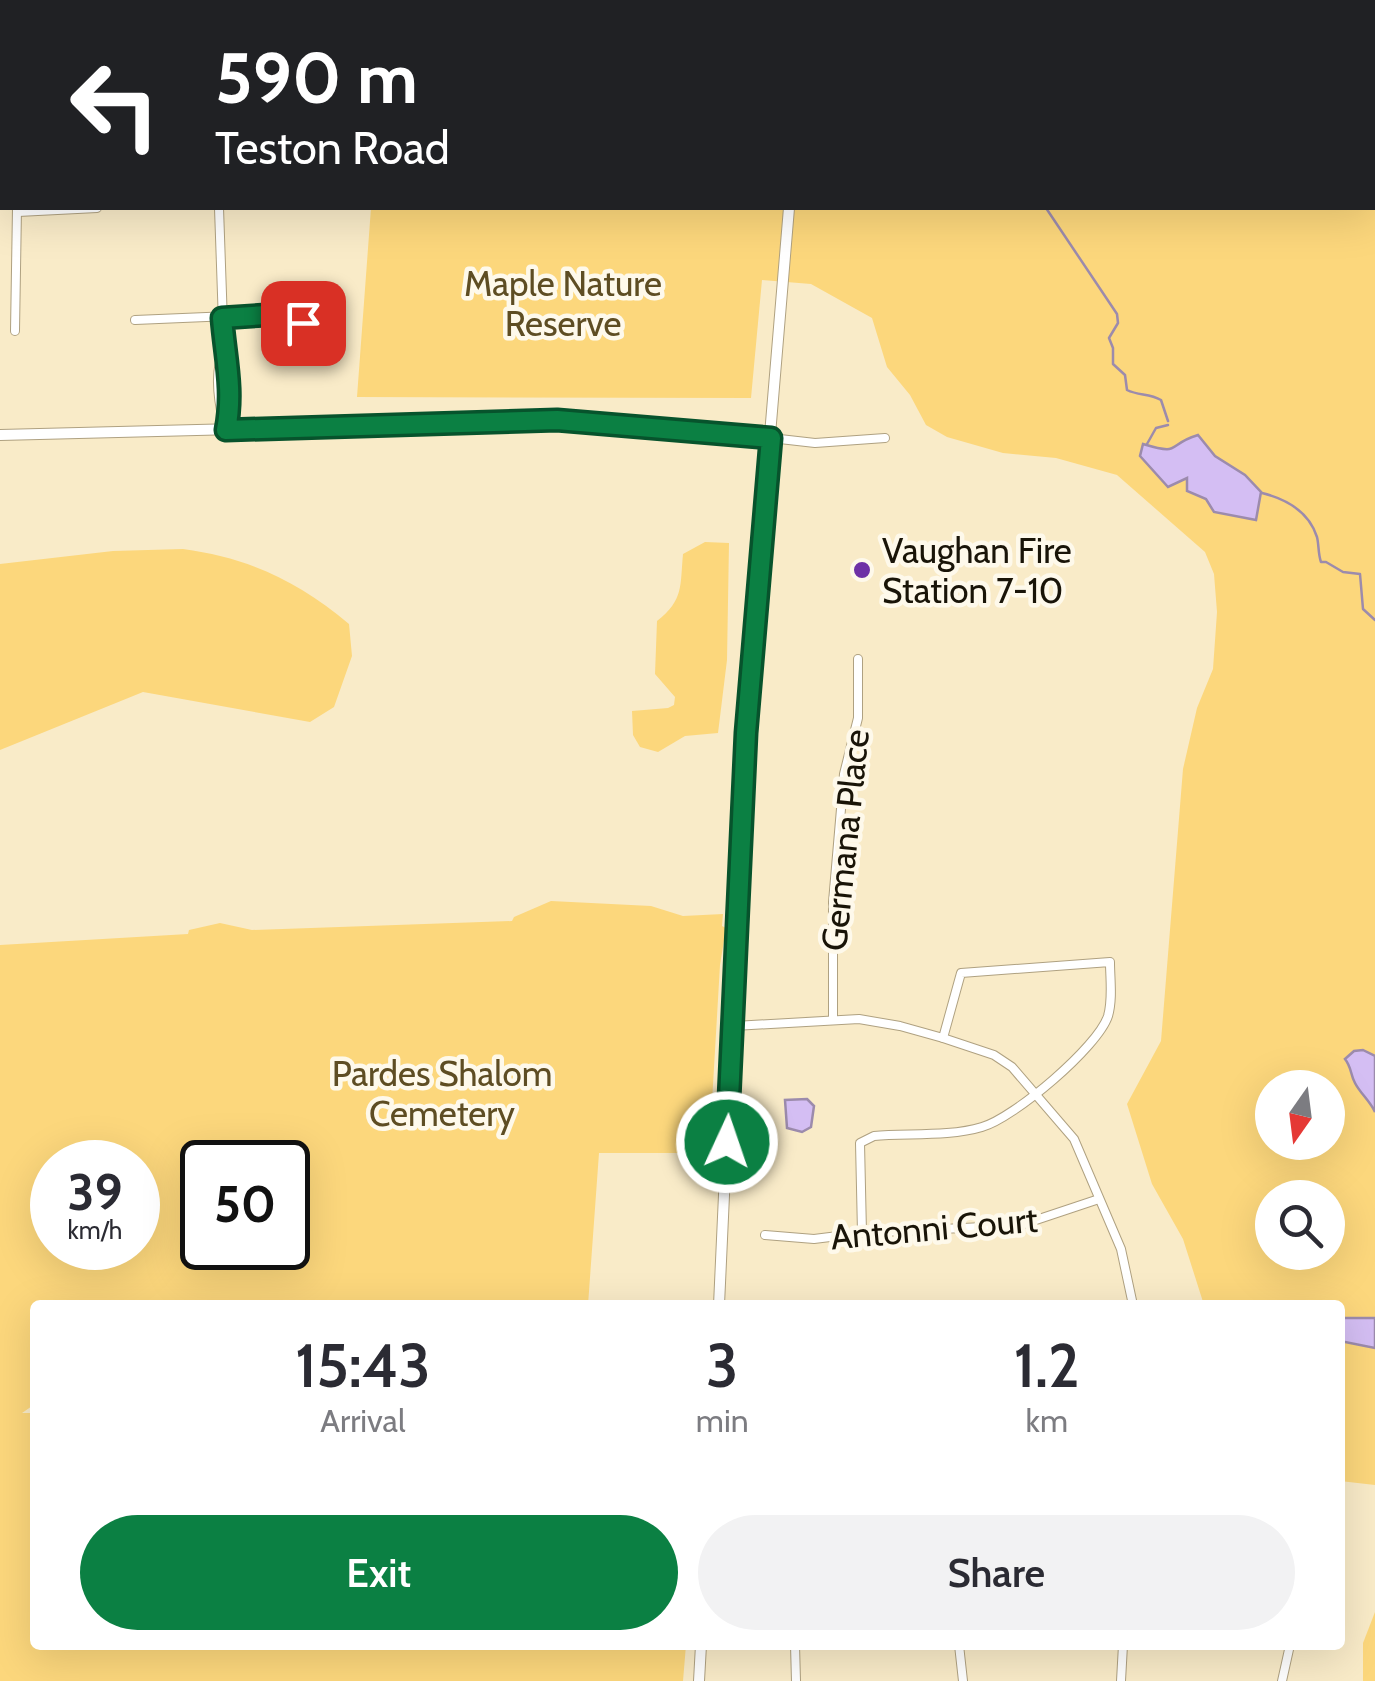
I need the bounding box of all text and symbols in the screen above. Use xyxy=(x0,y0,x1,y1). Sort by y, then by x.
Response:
text: 590 m xyxy=(215,35,418,121)
icon: left xyxy=(50,40,180,170)
text: Teston Road xyxy=(215,121,450,175)
park label: Maple Nature Reserve xyxy=(464,262,662,345)
pin xyxy=(261,281,346,366)
icon: arrive xyxy=(276,296,331,351)
place label: Vaughan Fire Station 7-10 xyxy=(882,529,1072,612)
marker: Vaughan Fire Station 7-10 xyxy=(851,559,873,581)
street label: Germana Place xyxy=(812,727,878,953)
park label: Pardes Shalom Cemetery xyxy=(332,1052,552,1135)
north arrow xyxy=(1255,1070,1345,1160)
map controls xyxy=(1255,1070,1345,1270)
position arrow xyxy=(675,1090,779,1194)
speed limit sign: 50 xyxy=(180,1140,310,1270)
text: 39 xyxy=(67,1162,123,1223)
button: search xyxy=(1255,1180,1345,1270)
street label: Antonni Court xyxy=(829,1198,1040,1258)
text: km/h xyxy=(68,1215,122,1245)
text: 15:43 xyxy=(295,1329,431,1402)
text: 3 xyxy=(706,1329,738,1402)
text: 1.2 xyxy=(1014,1329,1080,1402)
text: Arrival xyxy=(320,1401,406,1440)
text: min xyxy=(696,1401,749,1440)
text: km xyxy=(1026,1401,1068,1440)
button: Exit xyxy=(80,1515,678,1630)
button: Share xyxy=(698,1515,1295,1630)

